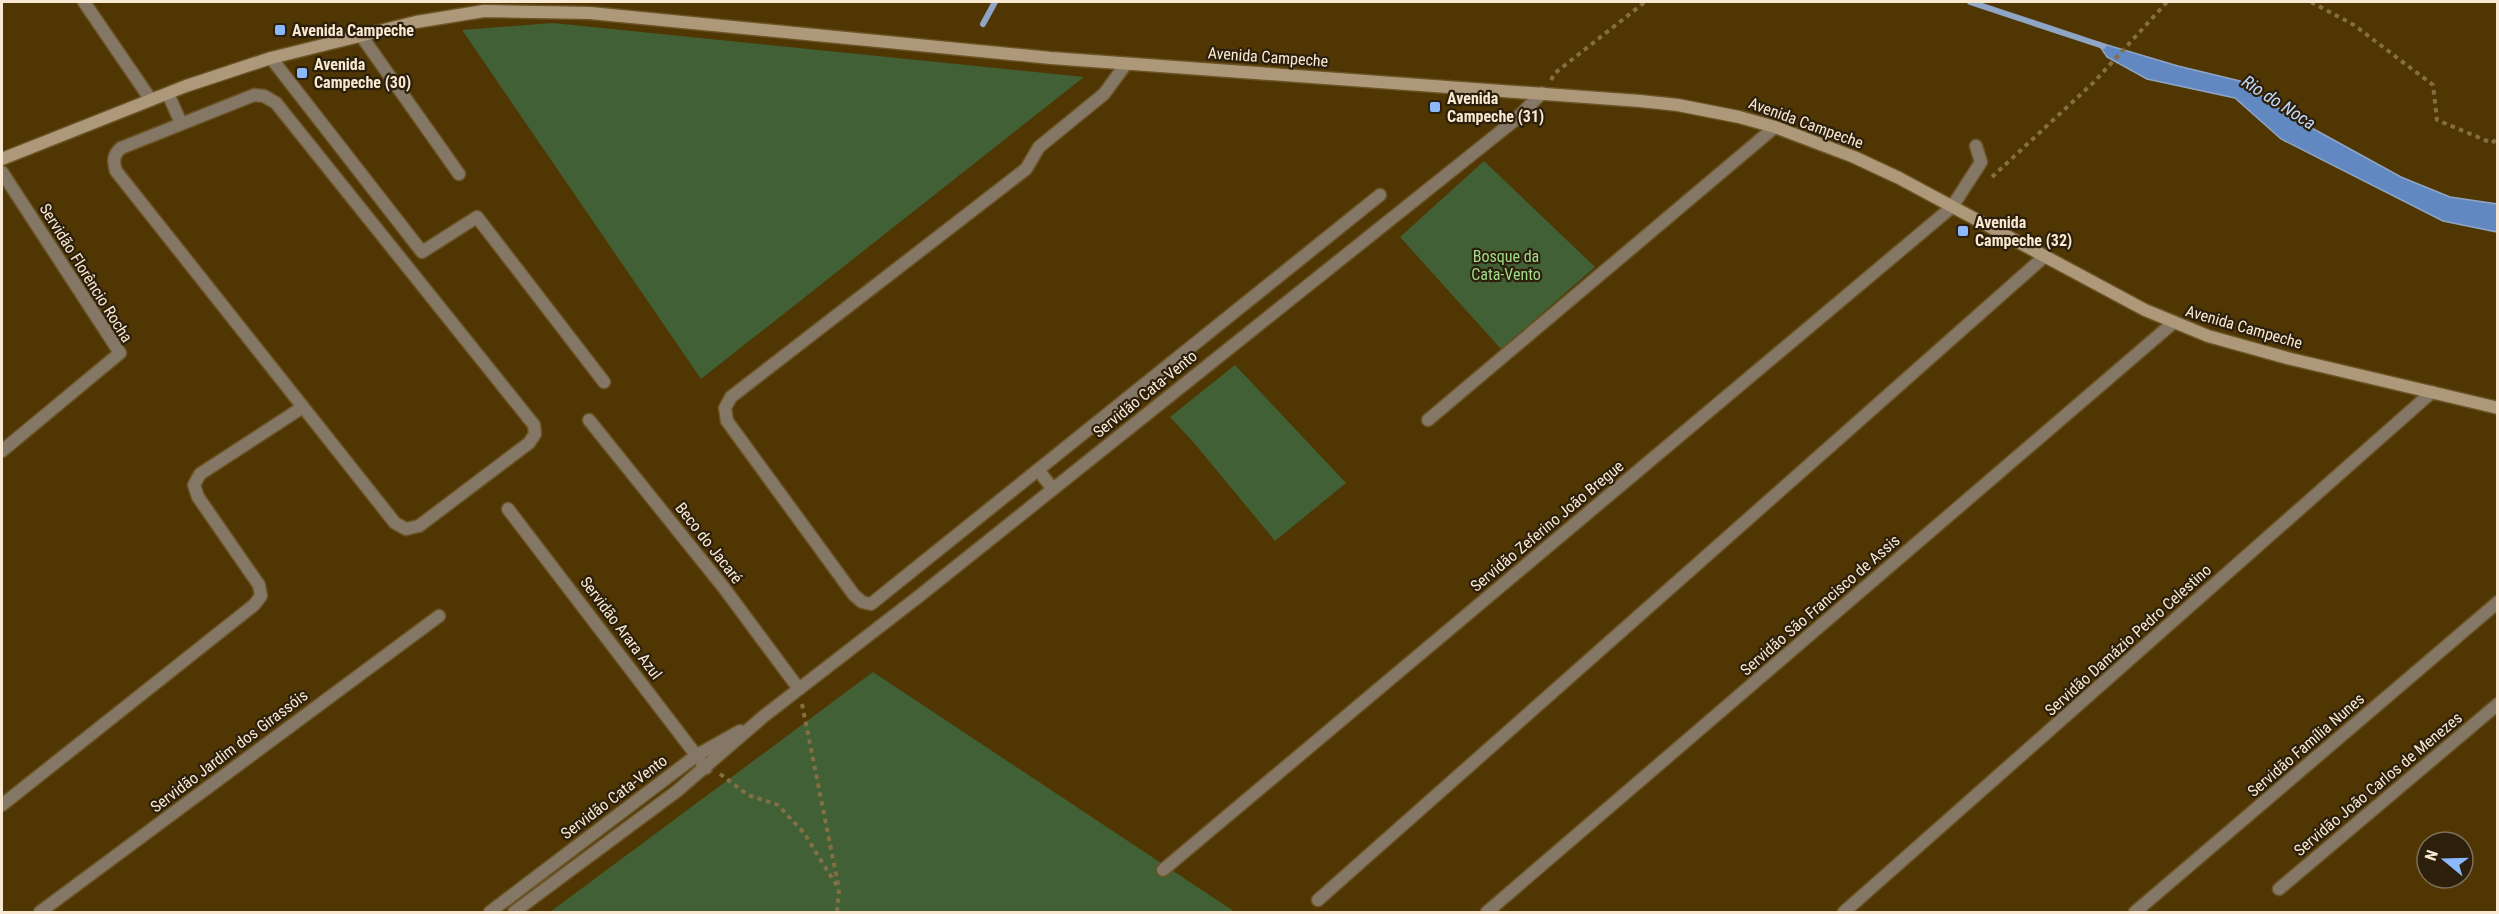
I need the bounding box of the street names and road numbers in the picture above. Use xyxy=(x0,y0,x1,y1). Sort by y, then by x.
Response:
street label: Avenida Campeche xyxy=(1207,43,1329,71)
street label: Avenida Campeche xyxy=(1746,93,1866,153)
street label: Servidão Florêncio Rocha xyxy=(36,200,136,346)
street label: Avenida Campeche xyxy=(2183,301,2305,353)
street label: Servidão Cata-Vento xyxy=(1089,346,1201,442)
street label: Servidão Zeferino João Bregue xyxy=(1467,456,1627,596)
street label: Beco do Jacaré xyxy=(671,499,747,587)
street label: Servidão São Francisco de Assis xyxy=(1736,531,1904,679)
street label: Servidão Damázio Pedro Celestino xyxy=(2041,560,2215,720)
street label: Servidão Arara Azul xyxy=(576,573,666,683)
street label: Servidão Jardim dos Girassóis xyxy=(147,686,311,816)
street label: Servidão Família Nunes xyxy=(2244,689,2368,801)
street label: Servidão João Carlos de Menezes xyxy=(2290,708,2466,860)
street label: Servidão Cata-Vento xyxy=(557,751,671,843)

